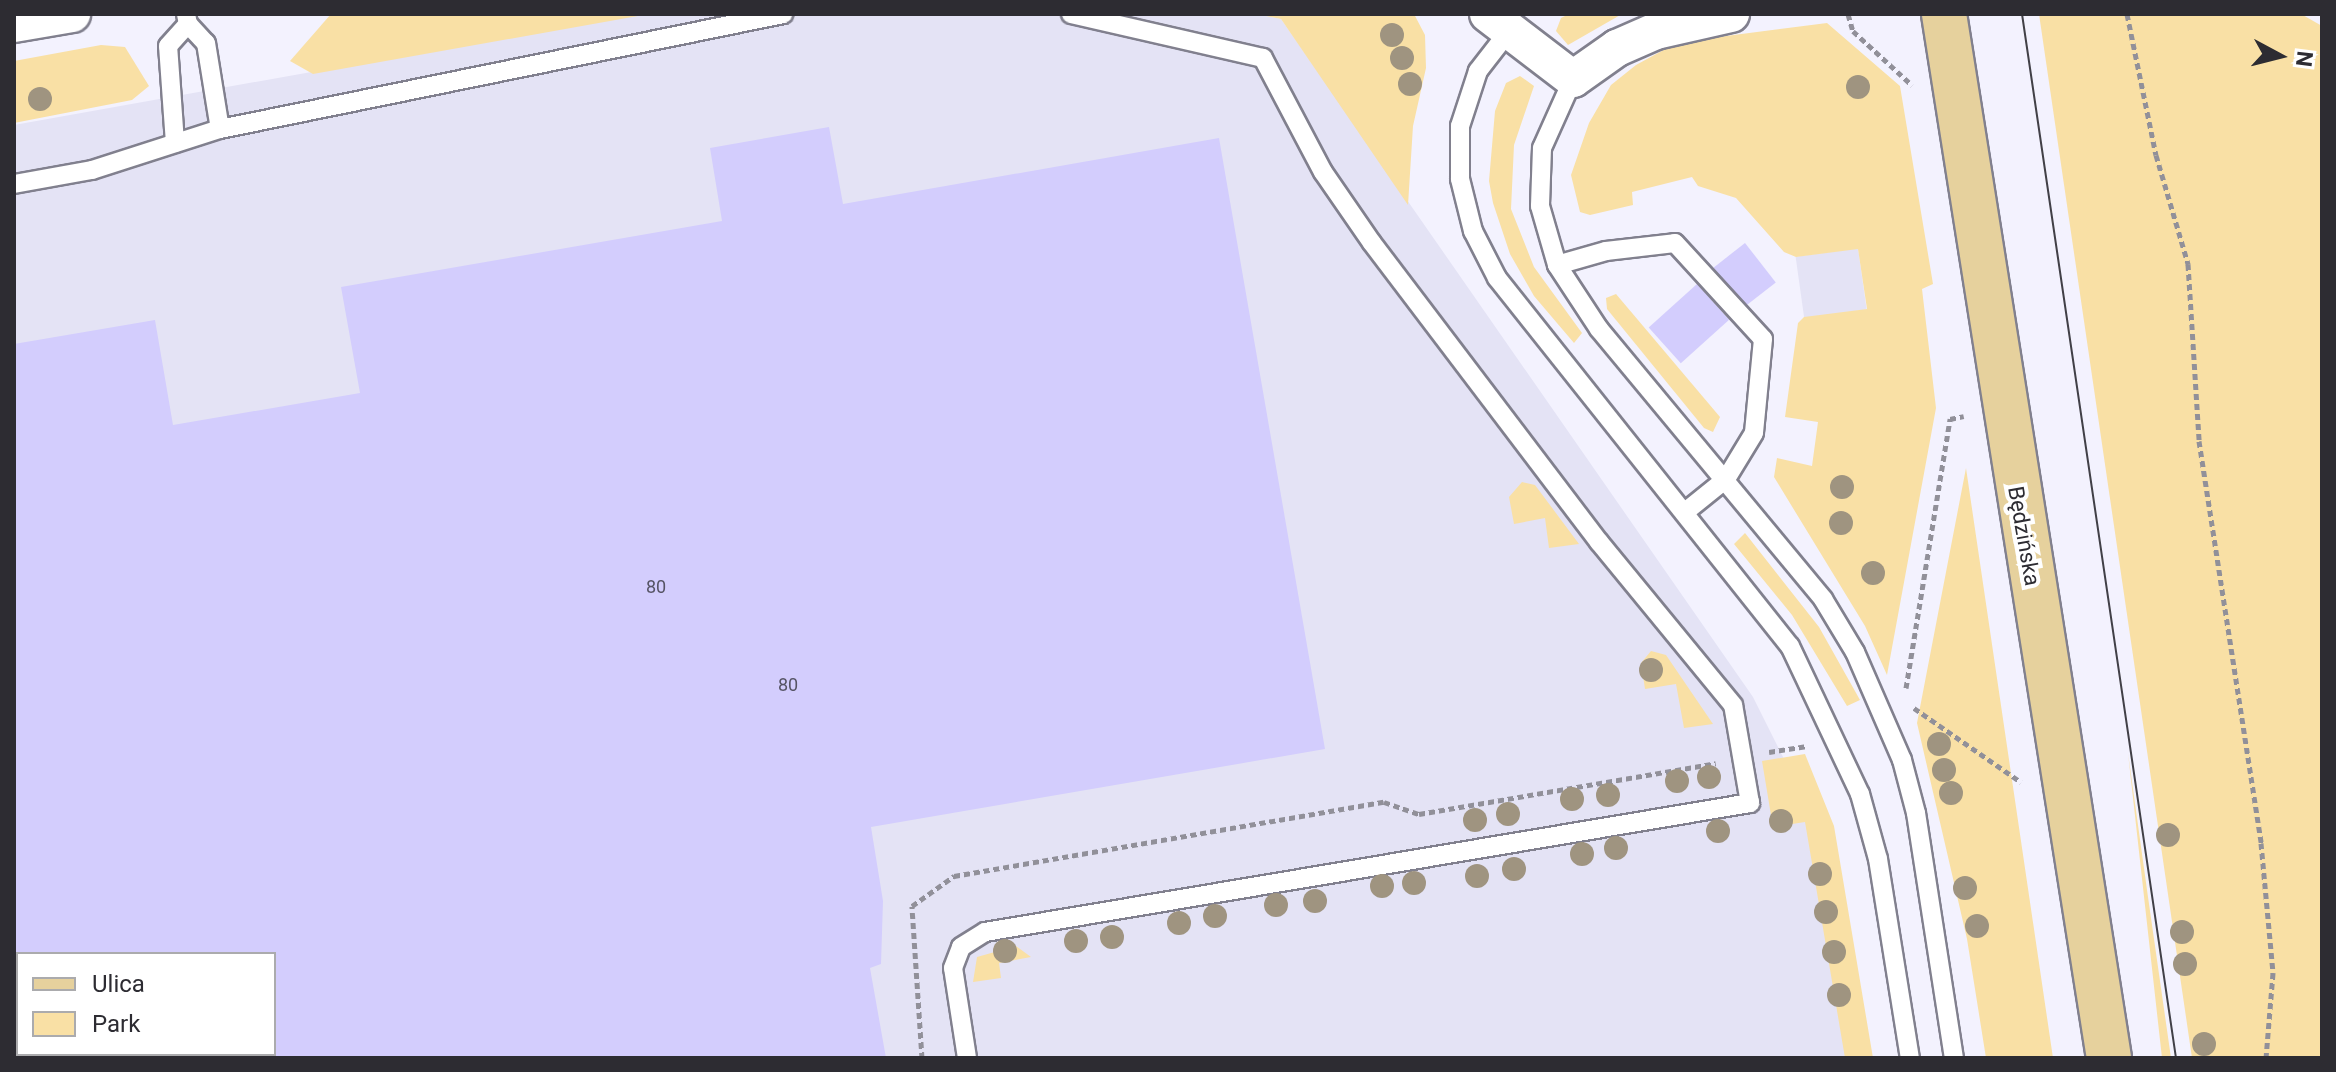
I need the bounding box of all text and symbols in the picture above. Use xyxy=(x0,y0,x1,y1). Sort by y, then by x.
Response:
north arrow xyxy=(2240,16,2320,96)
text: N xyxy=(2291,50,2318,68)
street label: Będzińska xyxy=(2002,484,2046,588)
house number: 80 xyxy=(646,576,666,598)
house number: 80 xyxy=(778,674,798,696)
legend xyxy=(16,952,276,1056)
text: Ulica xyxy=(92,970,145,998)
text: Park xyxy=(92,1010,140,1038)

